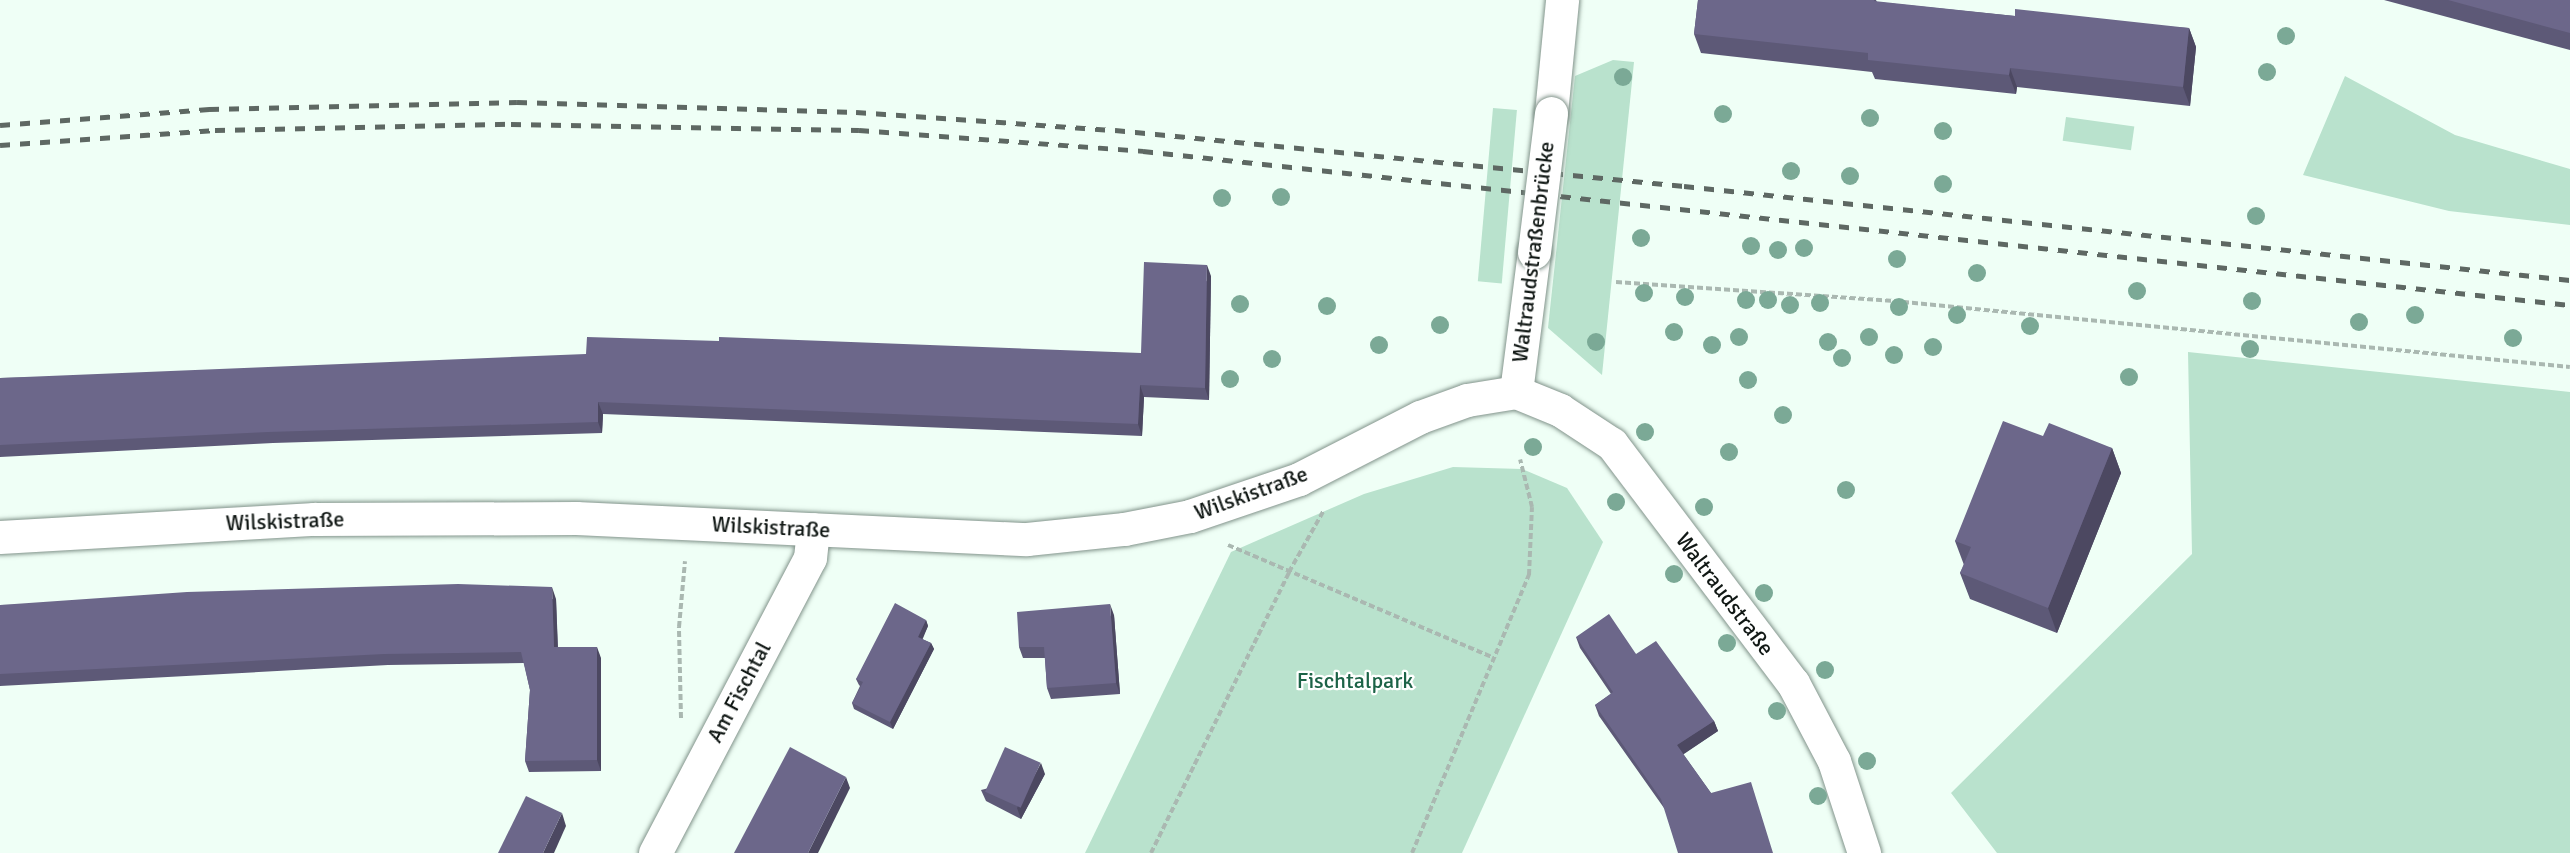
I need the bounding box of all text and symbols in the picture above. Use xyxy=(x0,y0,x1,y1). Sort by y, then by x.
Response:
street label: Waltraudstraßenbrücke xyxy=(1506,140,1560,364)
street label: Wilskistraße xyxy=(1191,460,1311,526)
street label: Wilskistraße xyxy=(225,506,345,536)
street label: Wilskistraße xyxy=(711,511,831,543)
street label: Waltraudstraße xyxy=(1670,527,1780,661)
street label: Am Fischtal xyxy=(701,637,777,747)
park label: Fischtalpark xyxy=(1297,668,1413,694)

